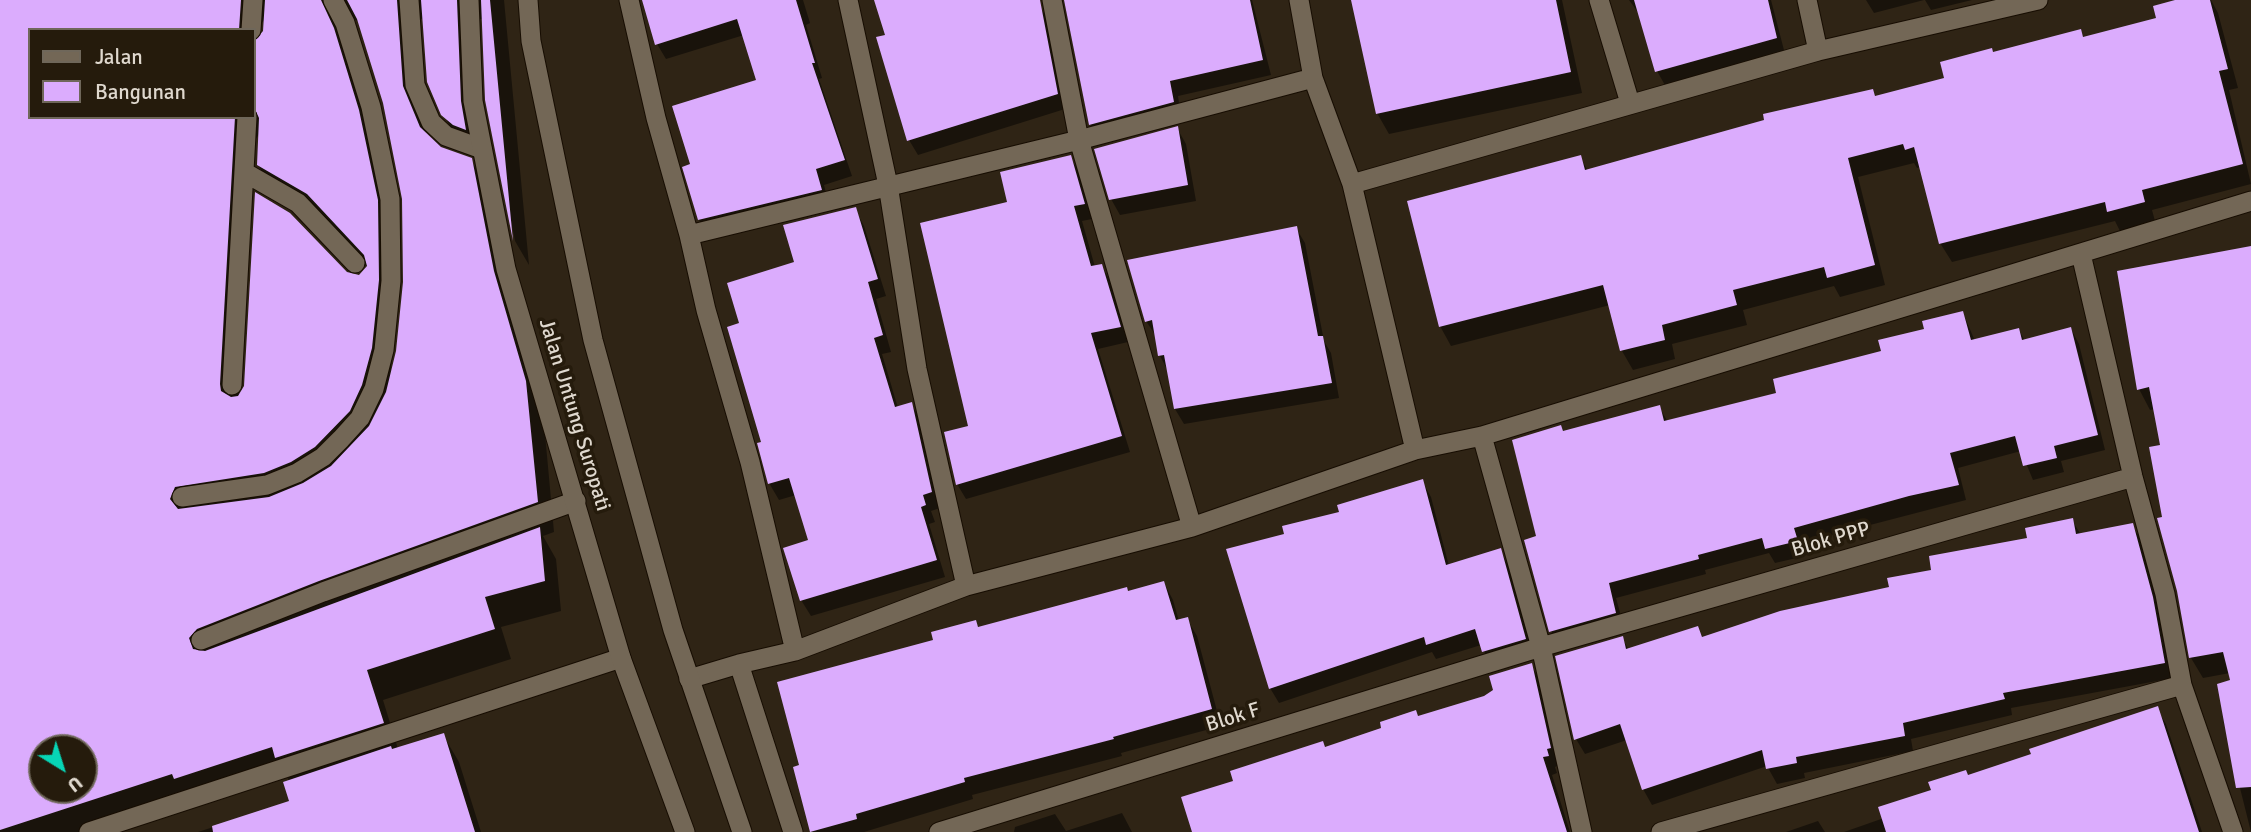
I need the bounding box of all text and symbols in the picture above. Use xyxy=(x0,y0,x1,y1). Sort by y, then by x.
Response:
legend xyxy=(28,28,256,119)
text: Jalan xyxy=(95,44,143,70)
text: Bangunan xyxy=(95,79,186,105)
street label: Jalan Untung Suropati xyxy=(533,316,615,514)
street label: Blok PPP xyxy=(1789,517,1873,563)
street label: Blok F xyxy=(1203,698,1263,738)
north arrow xyxy=(28,734,98,804)
text: U xyxy=(62,771,87,797)

